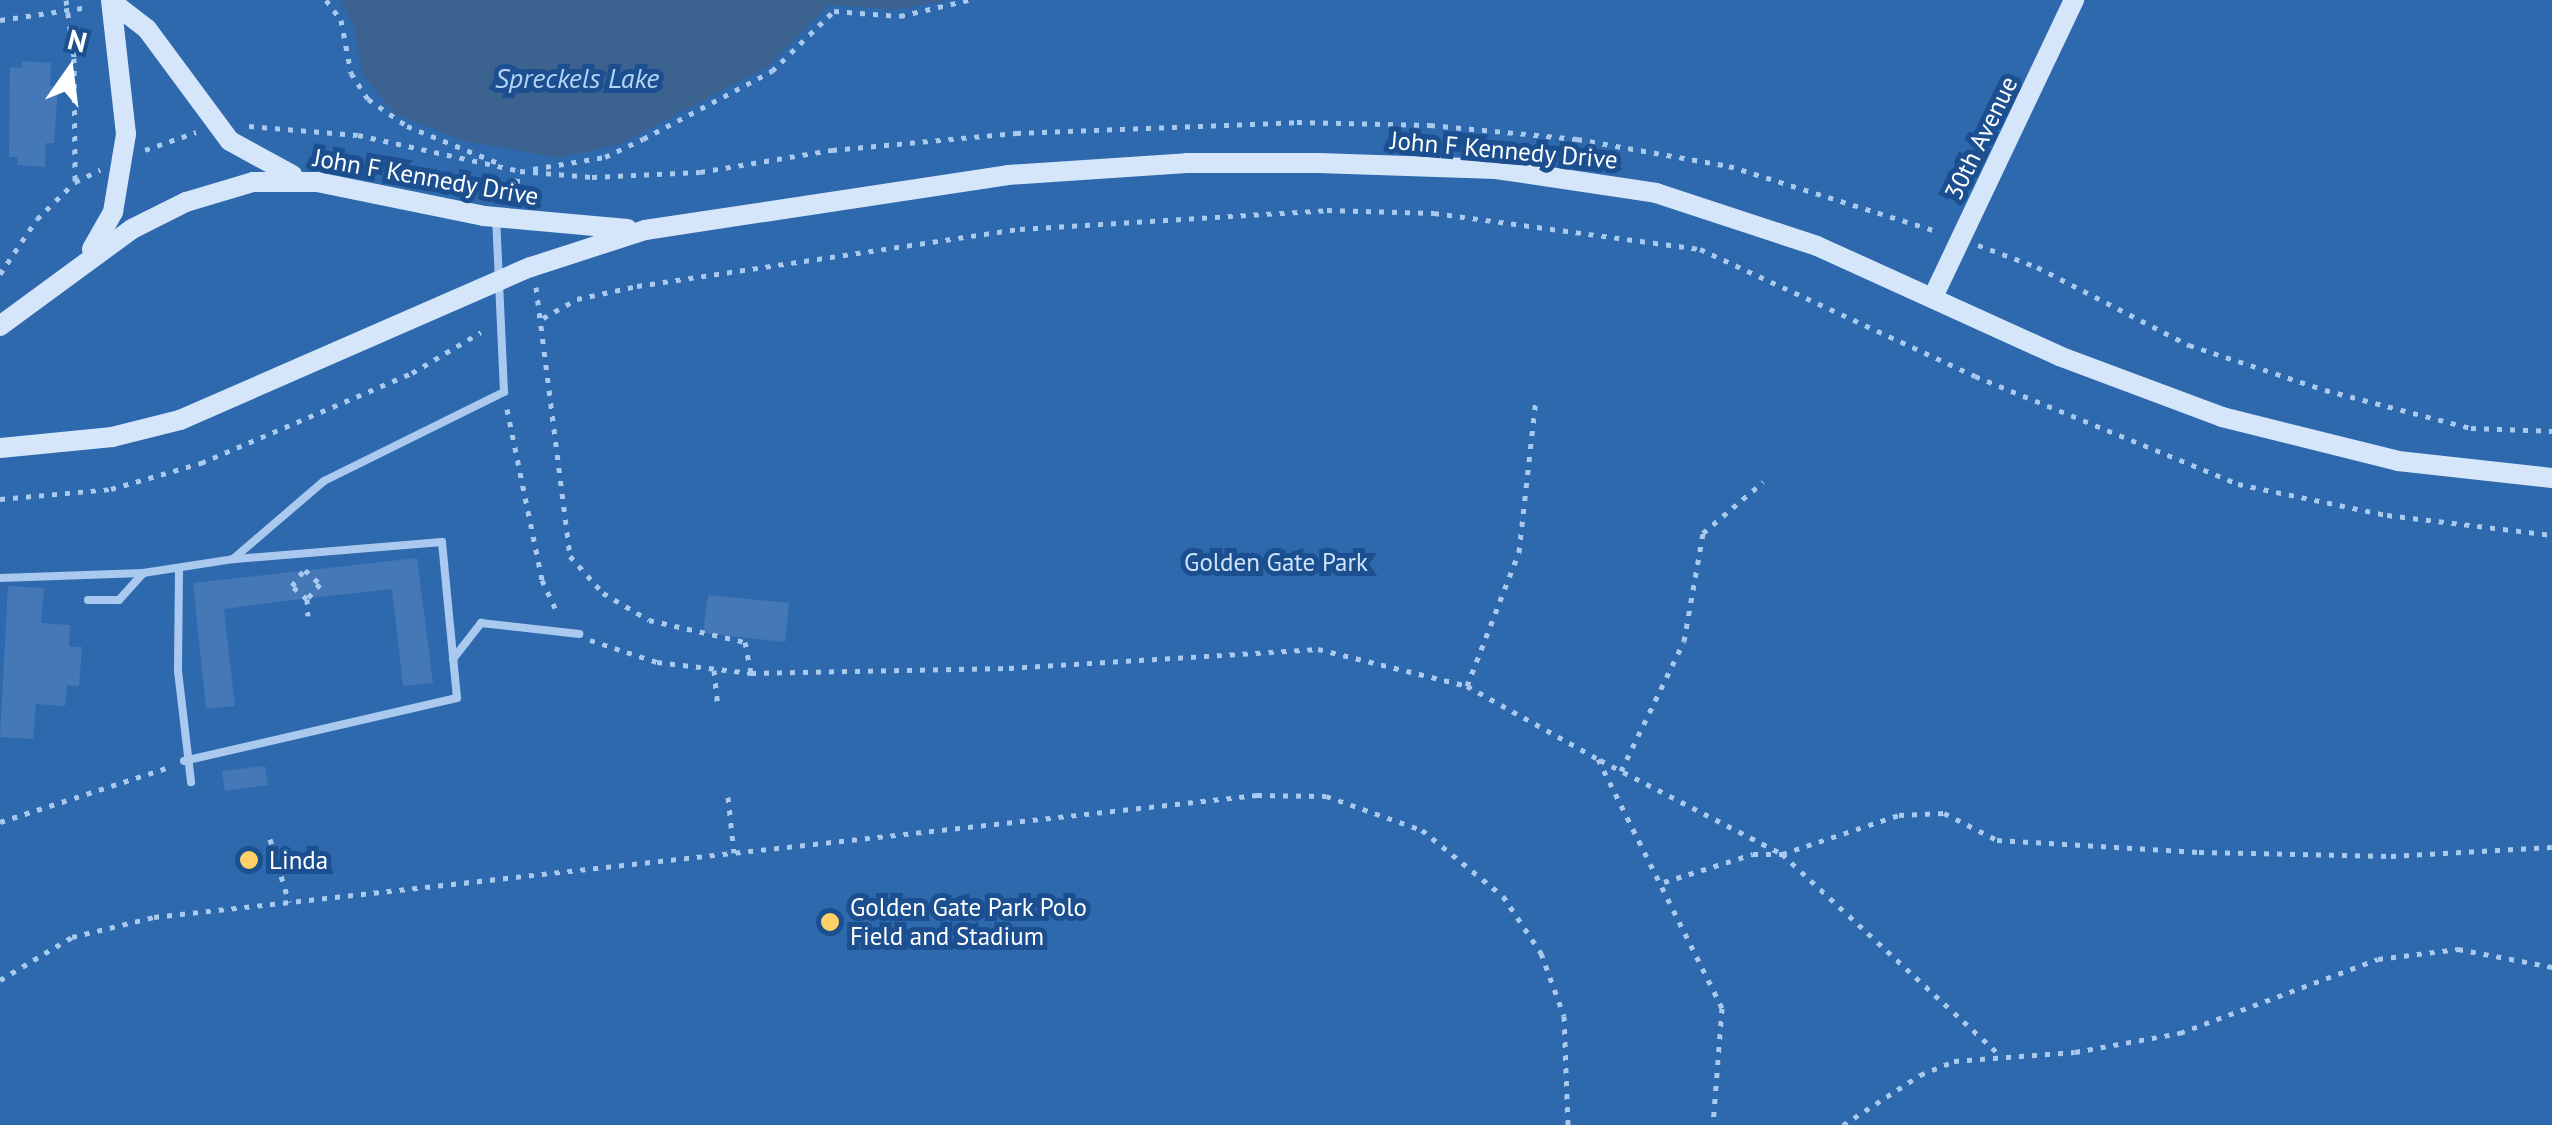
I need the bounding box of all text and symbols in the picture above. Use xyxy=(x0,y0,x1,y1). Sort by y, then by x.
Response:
north arrow xyxy=(20,20,120,120)
text: N xyxy=(64,20,91,61)
water label: Spreckels Lake xyxy=(495,61,659,95)
street label: 30th Avenue xyxy=(1938,71,2024,205)
street label: John F Kennedy Drive xyxy=(1389,125,1619,175)
street label: John F Kennedy Drive xyxy=(311,142,541,212)
park label: Golden Gate Park xyxy=(1184,547,1368,577)
place label: Linda xyxy=(269,845,328,875)
marker: Linda xyxy=(238,849,260,871)
place label: Golden Gate Park Polo Field and Stadium xyxy=(850,893,1088,952)
marker: Golden Gate Park Polo Field and Stadium xyxy=(819,911,841,933)

